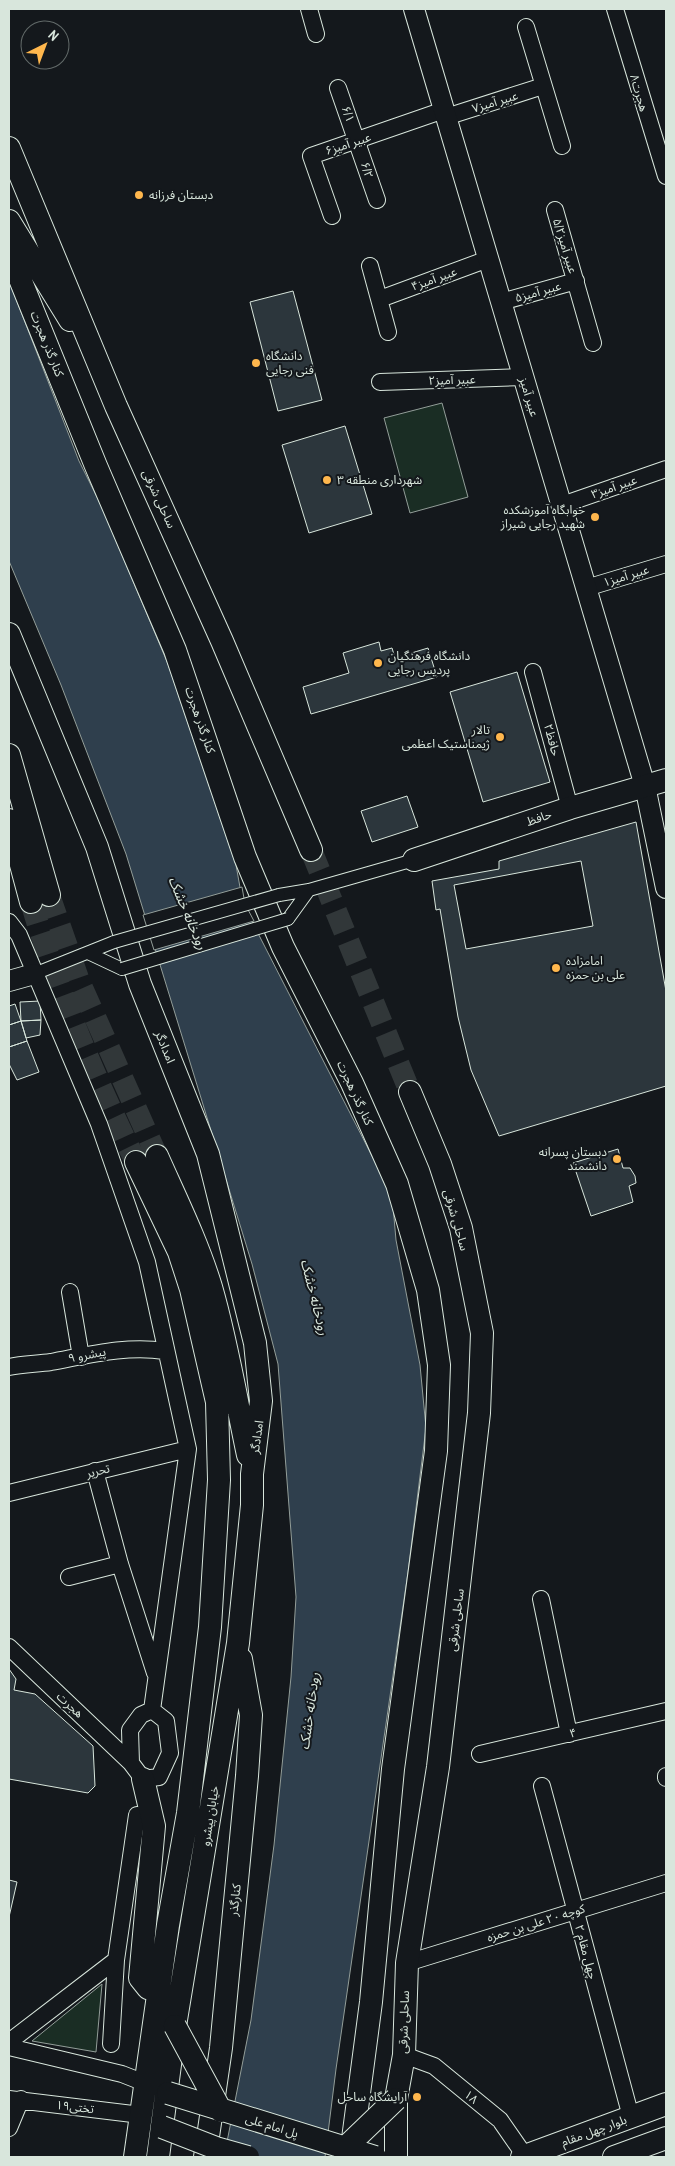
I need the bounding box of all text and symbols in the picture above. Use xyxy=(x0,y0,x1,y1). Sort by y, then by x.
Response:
north arrow xyxy=(20,20,70,70)
text: N xyxy=(45,26,63,45)
street label: هجرت۸ xyxy=(626,72,652,114)
street label: ۷عبیر آمیز xyxy=(470,87,520,117)
street label: ۶/۱ xyxy=(338,104,358,124)
street label: ۶عبیر آمیز xyxy=(323,129,373,159)
street label: ۶/۲ xyxy=(357,160,377,180)
place label: دبستان فرزانه xyxy=(149,187,213,203)
marker: دبستان فرزانه xyxy=(133,189,145,201)
street label: ۵/۲عبیر آمیز xyxy=(549,216,581,276)
street label: ۴عبیر آمیز xyxy=(409,263,459,295)
street label: ۵عبیر آمیز xyxy=(513,278,563,306)
street label: کنار گذر هجرت xyxy=(27,309,68,380)
place label: دانشگاه فنی رجایی xyxy=(266,348,314,378)
marker: دانشگاه فنی رجایی xyxy=(250,357,262,369)
street label: ۲عبیر آمیز xyxy=(428,371,476,389)
street label: عبیر آمیز xyxy=(515,374,543,419)
street label: ساحلی شرقی xyxy=(138,467,180,531)
place label: شهرداری منطقه ۳ xyxy=(337,472,422,488)
street label: ۳عبیر آمیز xyxy=(589,472,639,502)
marker: شهرداری منطقه ۳ xyxy=(321,474,333,486)
place label: خوابگاه آموزشکده شهید رجایی شیراز xyxy=(500,502,585,532)
marker: خوابگاه آموزشکده شهید رجایی شیراز xyxy=(589,511,601,523)
street label: ۱عبیر آمیز xyxy=(601,561,651,591)
place label: دانشگاه فرهنگیان پردیس رجایی xyxy=(388,648,470,678)
marker: دانشگاه فرهنگیان پردیس رجایی xyxy=(372,657,384,669)
street label: کنار گذر هجرت xyxy=(181,685,219,756)
place label: تالار ژیمناستیک اعظمی xyxy=(402,722,490,752)
street label: ۲حافظ xyxy=(540,722,564,758)
marker: تالار ژیمناستیک اعظمی xyxy=(494,731,506,743)
street label: حافظ xyxy=(524,806,554,830)
water label: رودخانه خشک xyxy=(164,874,212,952)
place label: امامزاده علی بن حمزه xyxy=(566,953,625,983)
marker: امامزاده علی بن حمزه xyxy=(550,962,562,974)
street label: امدادگر xyxy=(151,1027,179,1066)
street label: کنار گذر هجرت xyxy=(333,1058,377,1129)
place label: دبستان پسرانه دانشمند xyxy=(539,1144,607,1174)
marker: دبستان پسرانه دانشمند xyxy=(611,1153,623,1165)
street label: ساحلی شرقی xyxy=(440,1187,472,1253)
water label: رودخانه خشک xyxy=(297,1257,333,1337)
street label: پیشرو ۹ xyxy=(67,1344,107,1367)
street label: امدادگر xyxy=(247,1419,267,1456)
street label: تحریر xyxy=(83,1460,112,1482)
street label: ساحلی شرقی xyxy=(444,1588,468,1652)
water label: رودخانه خشک xyxy=(295,1671,323,1751)
street label: هجرت xyxy=(53,1689,87,1722)
street label: ۴ xyxy=(568,1724,578,1742)
street label: خیابان پیشرو xyxy=(197,1785,223,1847)
street label: کنارگذر xyxy=(225,1882,245,1918)
street label: کوچه ۲۰ علی بن حمزه xyxy=(485,1900,588,1946)
street label: چهل مقام ۲ xyxy=(570,1923,601,1981)
street label: ساحلی شرقی xyxy=(395,1990,413,2054)
street label: ۱۸ xyxy=(461,2086,481,2108)
place label: آرایشگاه ساحل xyxy=(338,2089,407,2105)
marker: آرایشگاه ساحل xyxy=(411,2091,423,2103)
street label: تختی۱۹ xyxy=(55,2097,95,2117)
street label: پل امام علی xyxy=(243,2110,301,2143)
street label: بلوار چهل مقام xyxy=(559,2112,629,2151)

